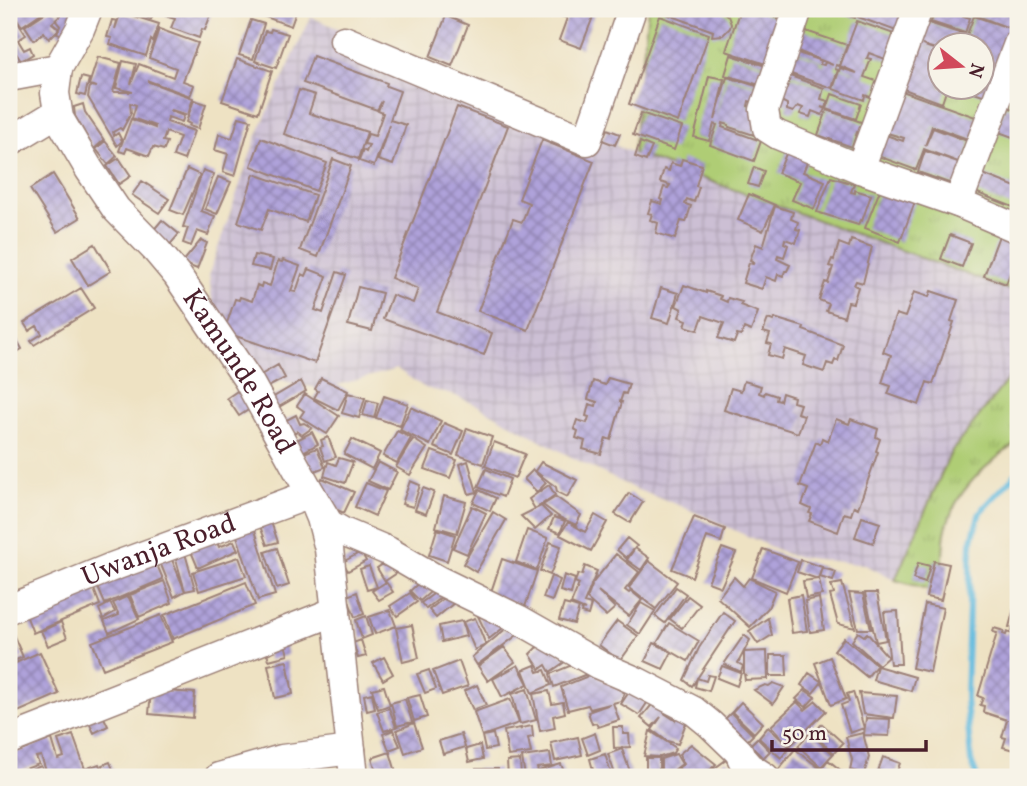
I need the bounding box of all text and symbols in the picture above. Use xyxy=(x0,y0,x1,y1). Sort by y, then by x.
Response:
north arrow xyxy=(926,32,996,102)
text: N xyxy=(961,60,990,81)
street label: Kamunde Road xyxy=(172,281,305,461)
street label: Uwanja Road xyxy=(76,504,241,597)
scale bar xyxy=(772,709,926,753)
text: 50 m xyxy=(782,720,827,749)

